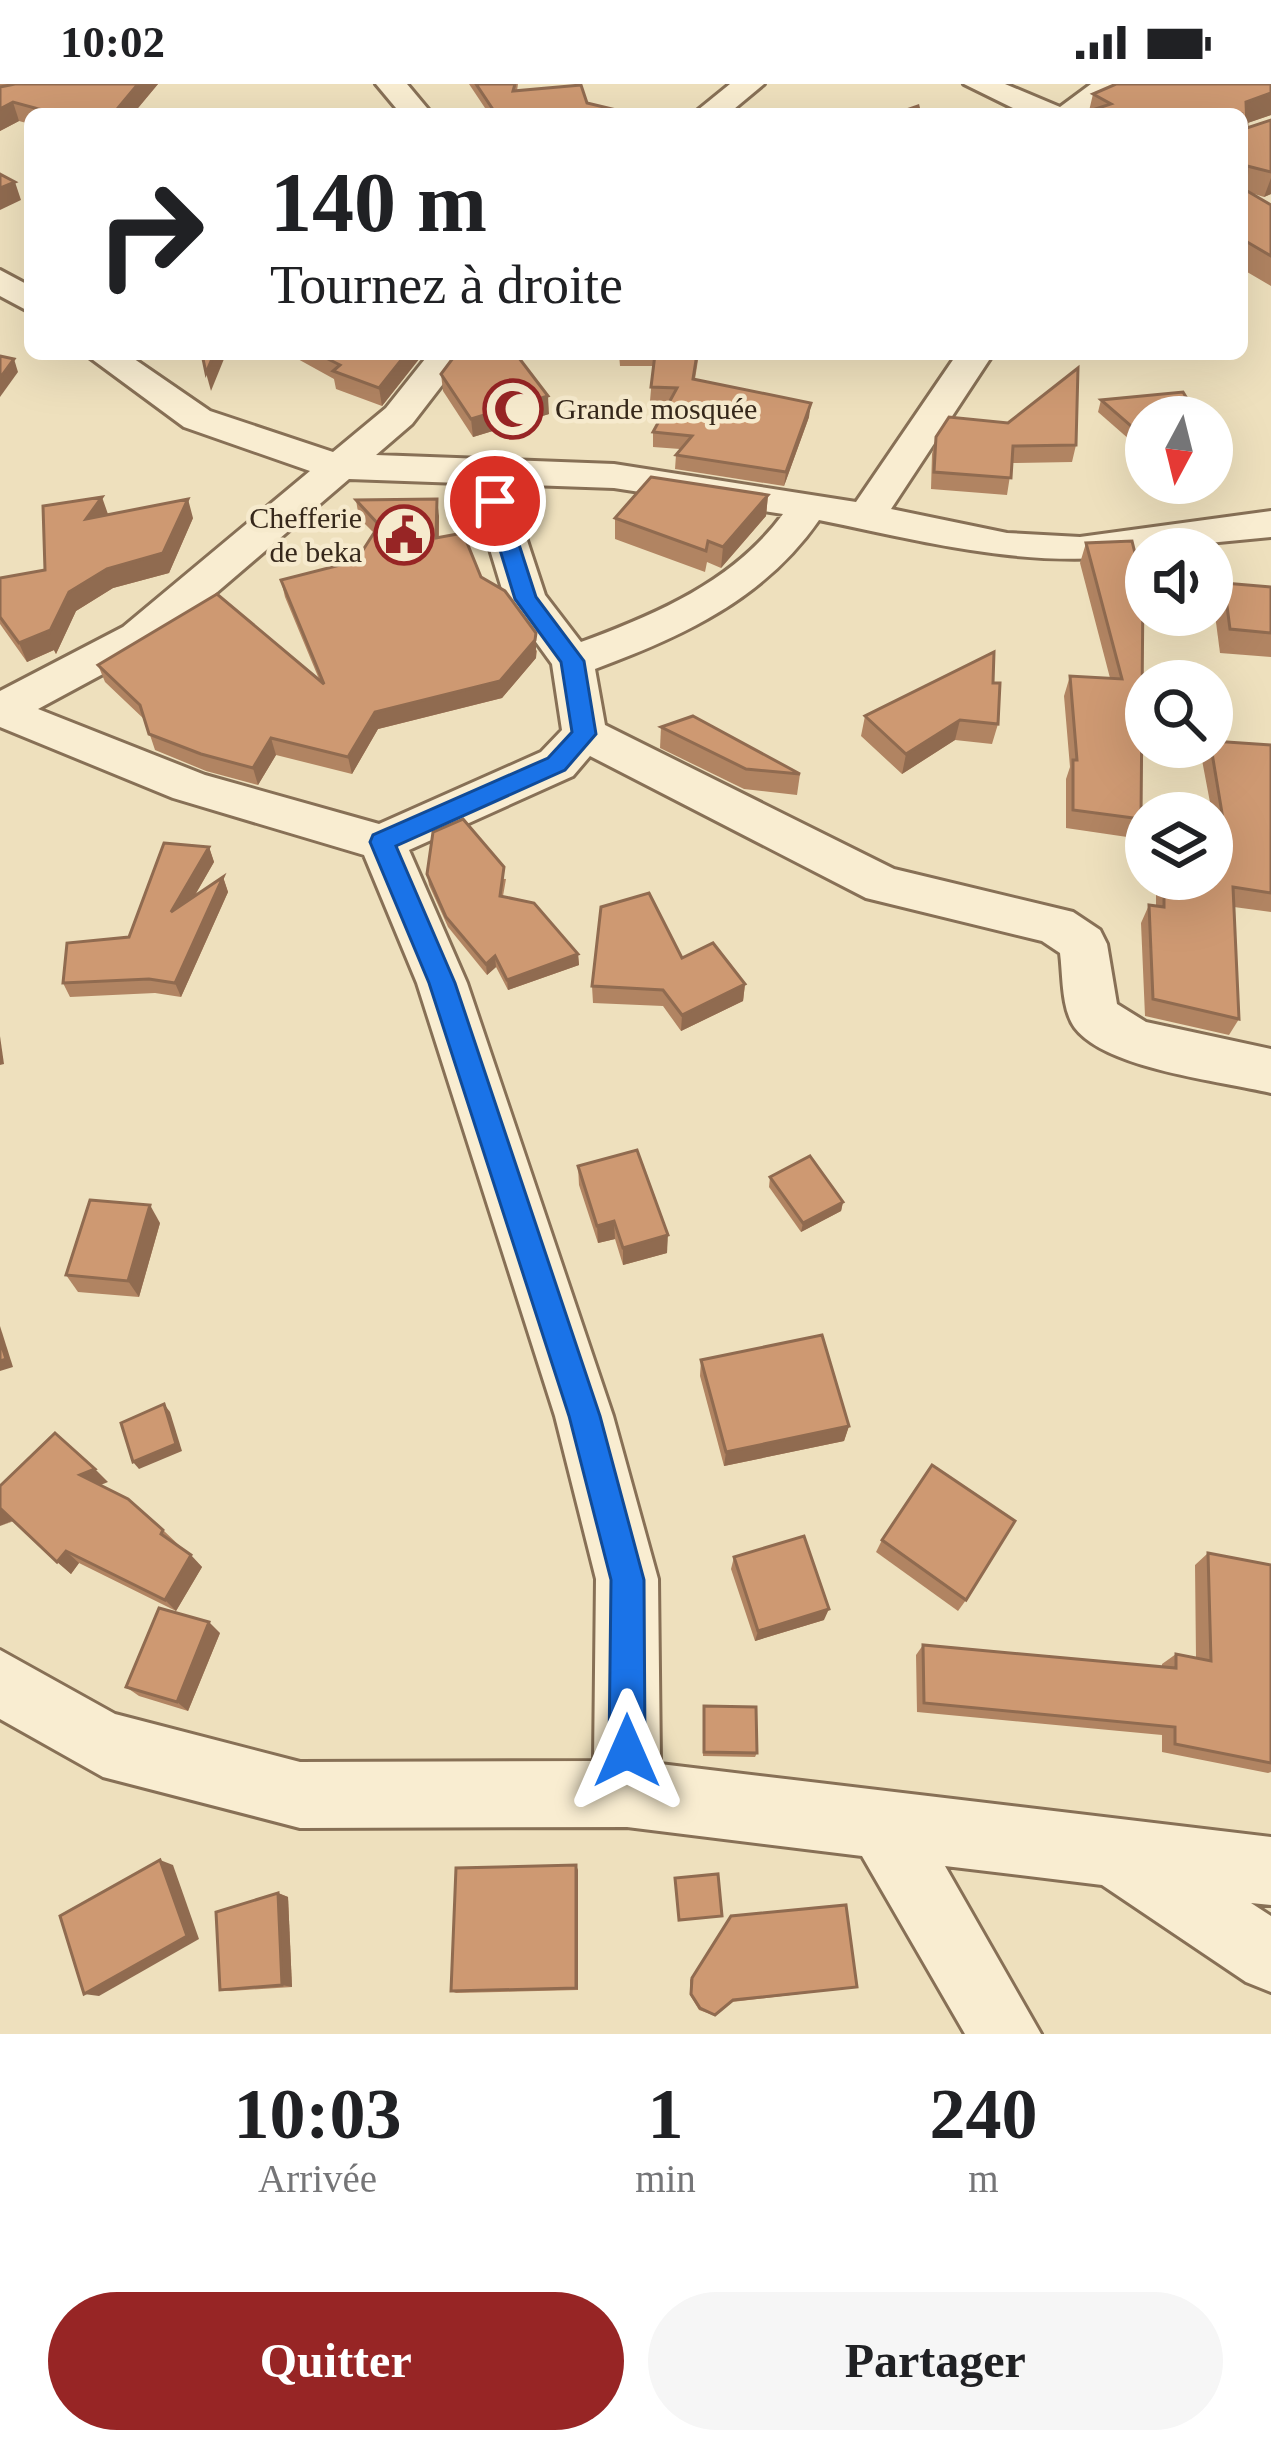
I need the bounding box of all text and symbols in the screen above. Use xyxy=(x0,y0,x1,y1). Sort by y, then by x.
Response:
text: 10:02 xyxy=(60,17,165,67)
icon: right xyxy=(72,156,228,312)
text: 140 m xyxy=(270,156,487,249)
text: Tournez à droite xyxy=(270,255,623,315)
mosque icon: Grande mosquée xyxy=(482,378,544,440)
place label: Grande mosquée xyxy=(555,392,757,425)
north arrow xyxy=(1125,396,1233,504)
map controls xyxy=(1125,396,1233,900)
pin xyxy=(444,450,546,552)
icon: arrive xyxy=(462,468,528,534)
place label: Chefferie de beka xyxy=(249,501,362,568)
public building icon: Chefferie de beka xyxy=(373,504,435,566)
button: sound xyxy=(1125,528,1233,636)
button: search xyxy=(1125,660,1233,768)
button: layers xyxy=(1125,792,1233,900)
position arrow xyxy=(564,1688,690,1814)
text: 10:03 xyxy=(234,2074,402,2154)
text: 1 xyxy=(647,2074,683,2154)
text: 240 xyxy=(929,2074,1037,2154)
text: Arrivée xyxy=(258,2157,377,2200)
text: min xyxy=(635,2157,696,2200)
text: m xyxy=(968,2157,999,2200)
button: Quitter xyxy=(48,2292,624,2430)
button: Partager xyxy=(648,2292,1223,2430)

